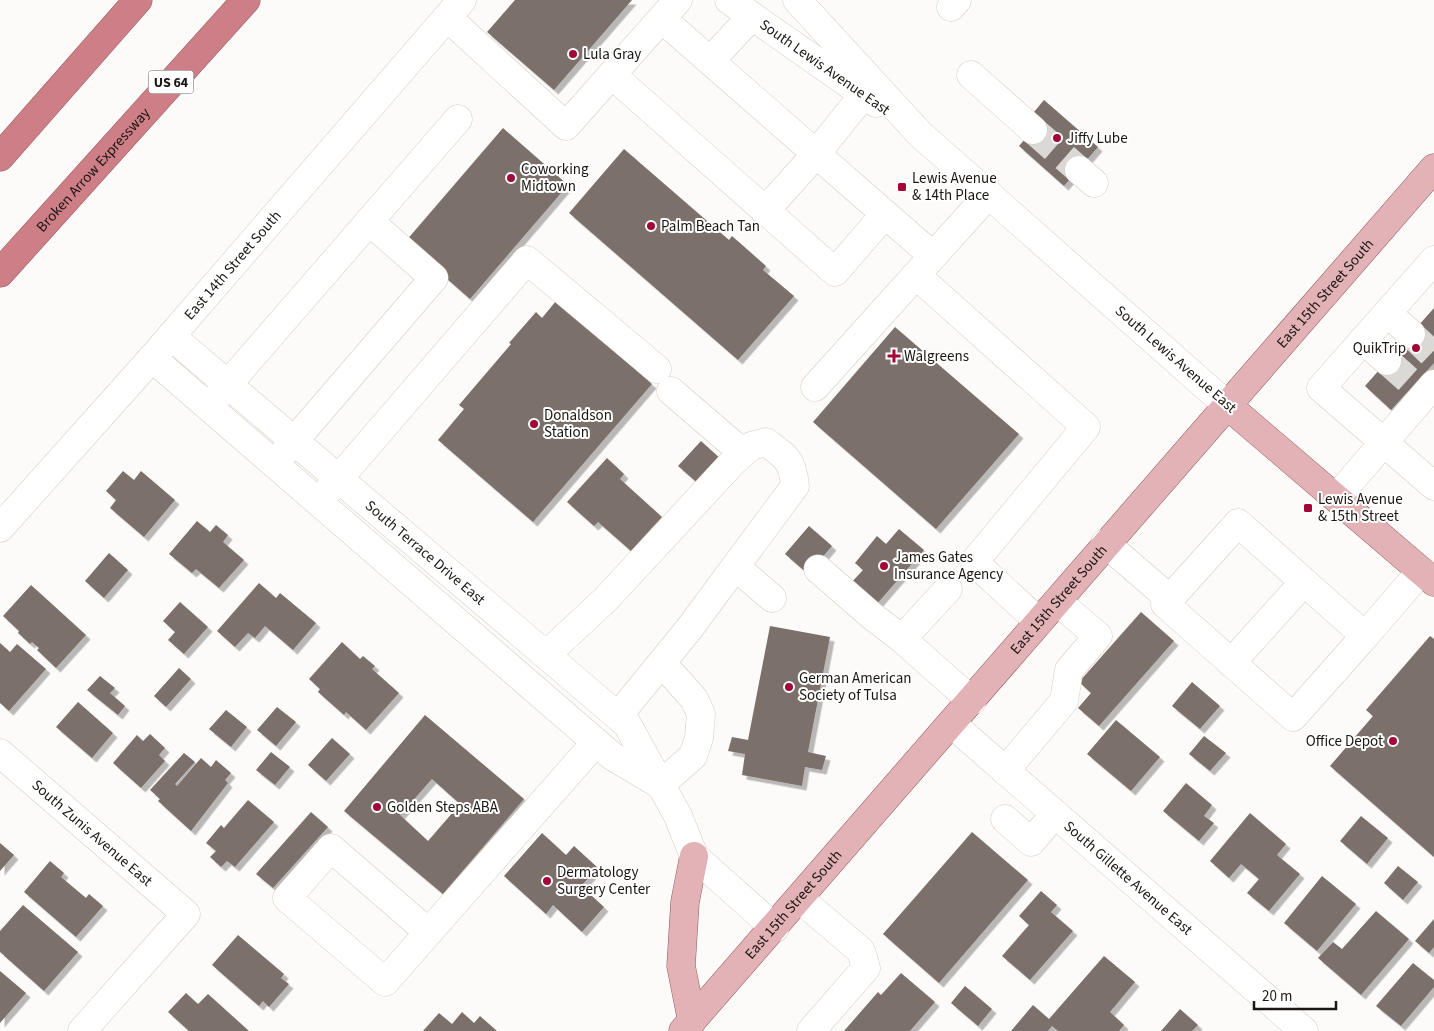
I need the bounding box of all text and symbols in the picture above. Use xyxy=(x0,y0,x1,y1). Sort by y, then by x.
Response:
street label: South Lewis Avenue East xyxy=(755,14,894,120)
place label: Lula Gray xyxy=(583,44,641,65)
marker: Lula Gray xyxy=(567,48,579,60)
road number: US 64 xyxy=(148,70,194,94)
street label: Broken Arrow Expressway xyxy=(32,103,155,237)
place label: Jiffy Lube xyxy=(1067,128,1128,149)
marker: Jiffy Lube xyxy=(1051,132,1063,144)
place label: Coworking Midtown xyxy=(521,159,589,197)
place label: Lewis Avenue & 14th Place xyxy=(912,168,997,206)
marker: Coworking Midtown xyxy=(505,172,517,184)
marker: Lewis Avenue & 14th Place xyxy=(896,181,908,193)
street label: East 14th Street South xyxy=(179,206,286,325)
place label: Palm Beach Tan xyxy=(661,216,760,237)
marker: Palm Beach Tan xyxy=(645,220,657,232)
street label: East 15th Street South xyxy=(1272,234,1379,353)
street label: South Lewis Avenue East xyxy=(1110,301,1241,418)
place label: QuikTrip xyxy=(1353,338,1406,359)
marker: QuikTrip xyxy=(1410,342,1422,354)
place label: Walgreens xyxy=(904,346,969,367)
marker: Walgreens xyxy=(888,350,900,362)
place label: Donaldson Station xyxy=(544,405,612,443)
marker: Donaldson Station xyxy=(528,418,540,430)
place label: Lewis Avenue & 15th Street xyxy=(1318,489,1403,527)
street label: South Terrace Drive East xyxy=(360,496,490,610)
marker: Lewis Avenue & 15th Street xyxy=(1302,502,1314,514)
street label: East 15th Street South xyxy=(1005,541,1112,659)
place label: James Gates Insurance Agency xyxy=(894,547,1003,585)
marker: James Gates Insurance Agency xyxy=(878,560,890,572)
place label: German American Society of Tulsa xyxy=(799,668,911,706)
marker: German American Society of Tulsa xyxy=(783,681,795,693)
place label: Office Depot xyxy=(1306,731,1383,752)
marker: Office Depot xyxy=(1387,735,1399,747)
street label: South Zunis Avenue East xyxy=(27,775,157,891)
place label: Golden Steps ABA xyxy=(387,797,499,818)
marker: Golden Steps ABA xyxy=(371,801,383,813)
street label: South Gillette Avenue East xyxy=(1059,816,1197,940)
street label: East 15th Street South xyxy=(740,845,847,964)
place label: Dermatology Surgery Center xyxy=(557,862,651,900)
marker: Dermatology Surgery Center xyxy=(541,875,553,887)
scale bar xyxy=(1254,978,1336,1010)
text: 20 m xyxy=(1262,986,1292,1007)

